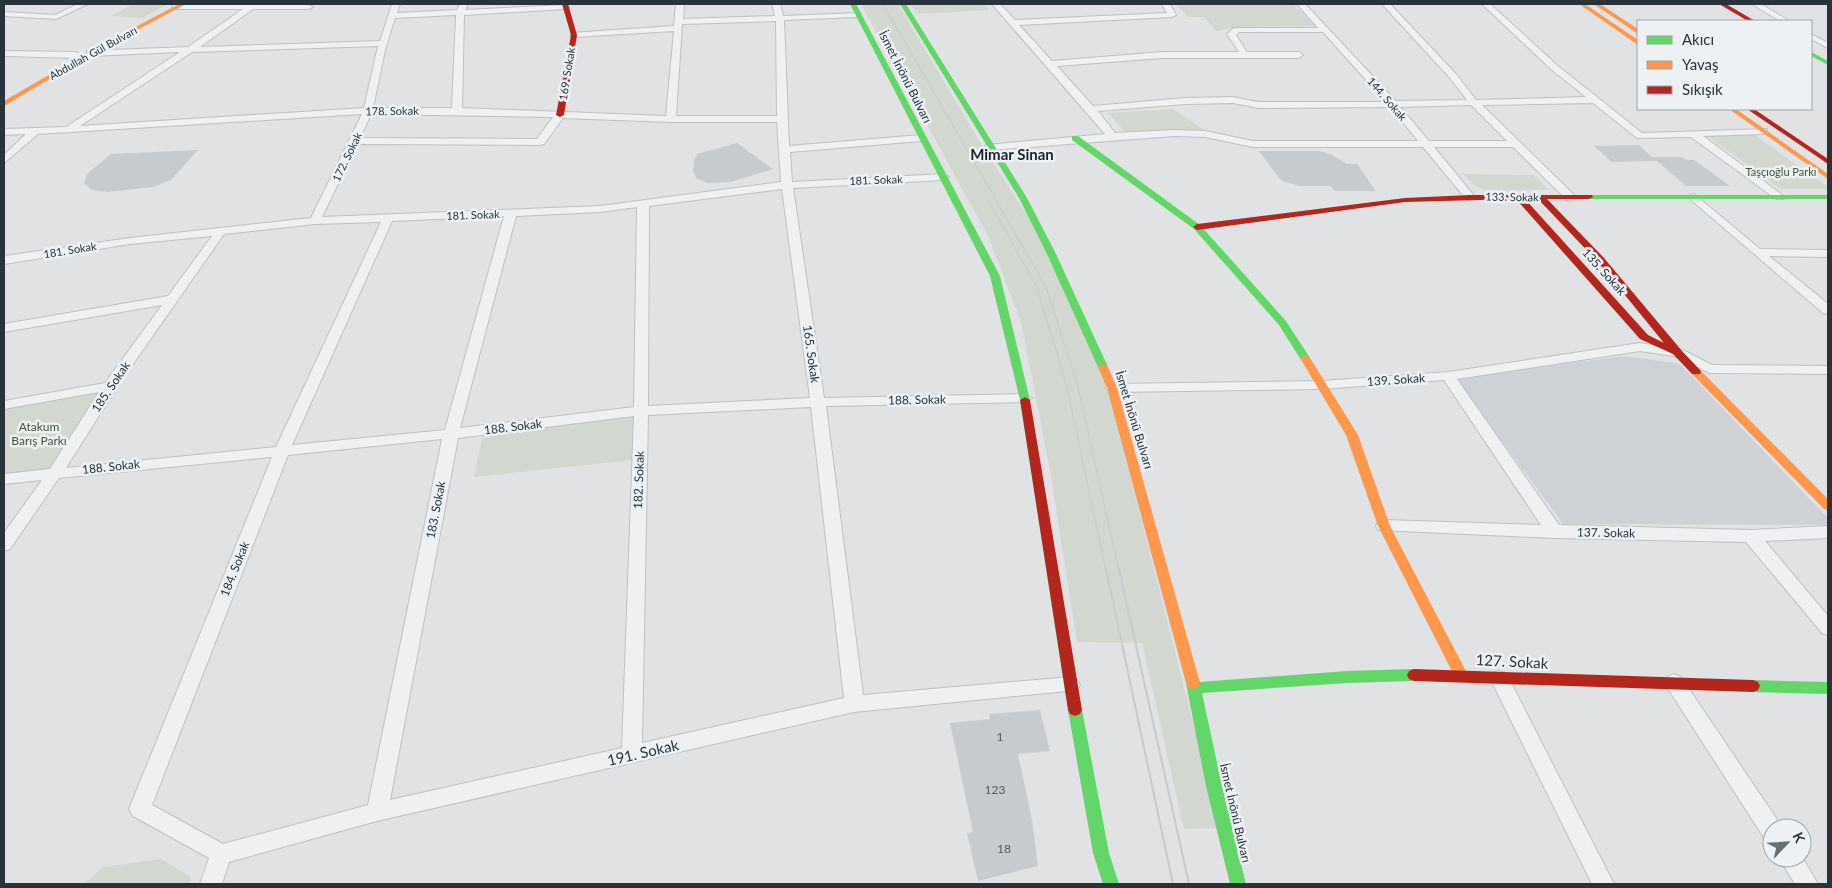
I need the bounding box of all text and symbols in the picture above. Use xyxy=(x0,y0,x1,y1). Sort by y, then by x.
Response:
legend xyxy=(1637,20,1812,110)
street label: Abdullah Gül Bulvarı xyxy=(47,23,139,82)
street label: İsmet İnönü Bulvarı xyxy=(876,28,935,125)
text: Akıcı xyxy=(1682,30,1714,48)
street label: 169. Sokak xyxy=(556,46,577,101)
text: Yavaş xyxy=(1682,55,1719,73)
street label: 144. Sokak xyxy=(1365,74,1410,123)
text: Sıkışık xyxy=(1682,80,1723,98)
street label: 178. Sokak xyxy=(365,104,419,117)
street label: 172. Sokak xyxy=(329,130,364,184)
district label: Mimar Sinan xyxy=(970,145,1054,163)
park label: Taşçıoğlu Parkı xyxy=(1746,165,1816,178)
street label: 181. Sokak xyxy=(849,172,903,187)
street label: 133. Sokak xyxy=(1485,190,1539,203)
street label: 181. Sokak xyxy=(446,207,500,222)
street label: 181. Sokak xyxy=(43,239,98,260)
street label: 135. Sokak xyxy=(1579,245,1630,299)
street label: 165. Sokak xyxy=(800,324,823,385)
street label: 185. Sokak xyxy=(88,358,134,415)
street label: İsmet İnönü Bulvarı xyxy=(1112,369,1156,471)
street label: 139. Sokak xyxy=(1366,370,1426,389)
street label: 188. Sokak xyxy=(888,391,947,408)
street label: 188. Sokak xyxy=(483,415,544,437)
park label: Atakum Barış Parkı xyxy=(11,419,67,448)
street label: 182. Sokak xyxy=(630,450,647,509)
street label: 188. Sokak xyxy=(81,456,142,477)
street label: 183. Sokak xyxy=(423,479,449,540)
street label: 137. Sokak xyxy=(1577,524,1636,541)
street label: 184. Sokak xyxy=(217,538,253,599)
street label: 127. Sokak xyxy=(1475,650,1549,672)
house number: 1 xyxy=(997,729,1004,744)
street label: 191. Sokak xyxy=(605,735,681,769)
street label: İsmet İnönü Bulvarı xyxy=(1217,762,1254,864)
house number: 123 xyxy=(985,782,1005,797)
north arrow xyxy=(1762,818,1812,868)
text: K xyxy=(1790,829,1809,846)
house number: 18 xyxy=(997,841,1011,856)

